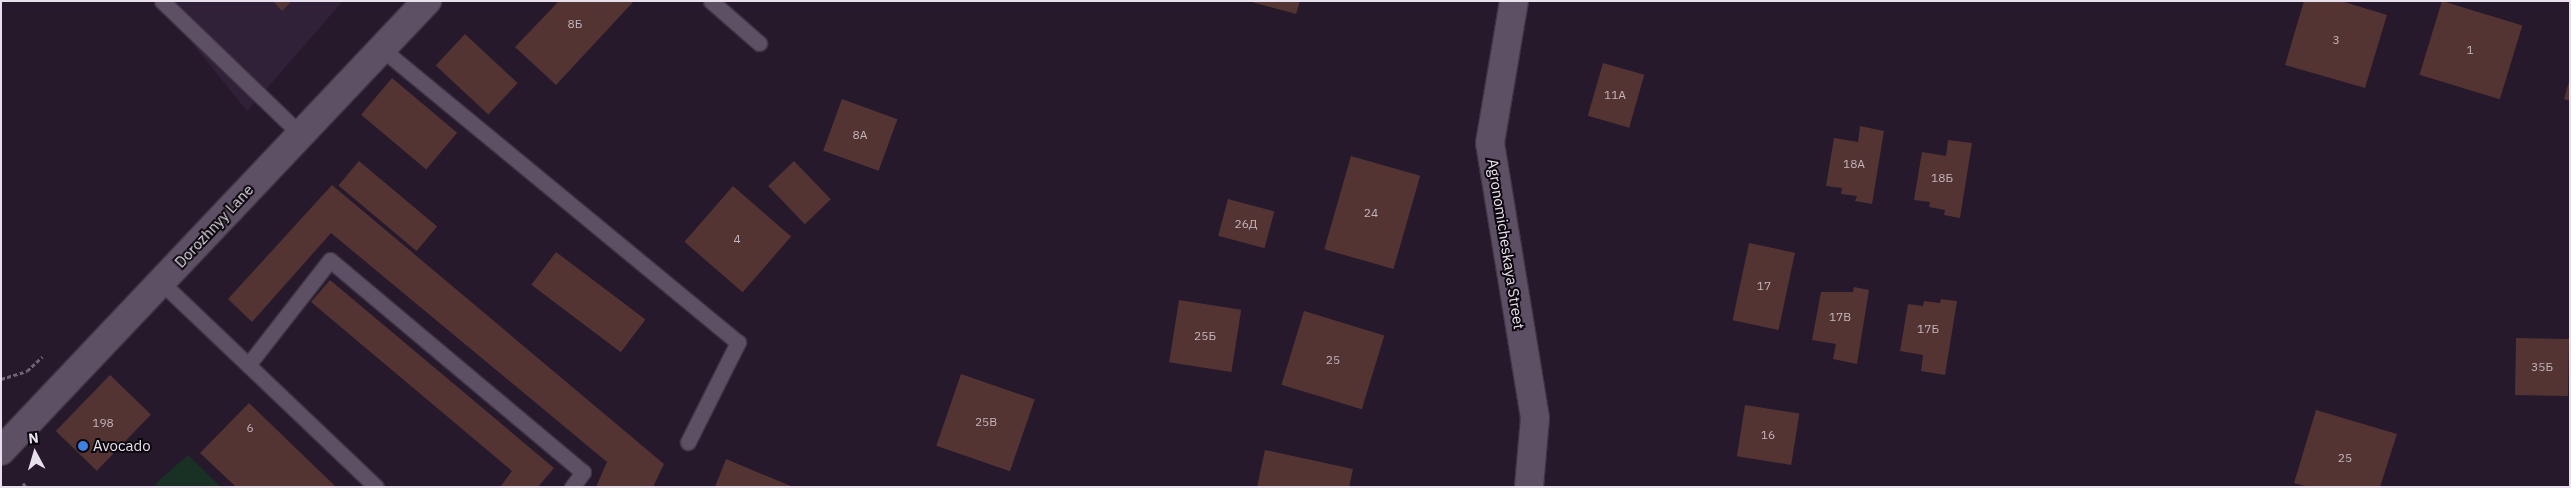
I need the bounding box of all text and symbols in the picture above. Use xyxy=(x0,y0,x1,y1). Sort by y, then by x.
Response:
house number: 8Б xyxy=(568,17,582,31)
house number: 3 xyxy=(2332,33,2340,47)
house number: 1 xyxy=(2466,43,2474,57)
house number: 11А xyxy=(1604,88,1626,102)
house number: 8А xyxy=(853,128,867,142)
street label: Agronomicheskaya Street xyxy=(1484,157,1528,331)
house number: 18А xyxy=(1843,157,1865,171)
house number: 18Б xyxy=(1931,171,1953,185)
street label: Dorozhnyy Lane xyxy=(171,181,257,271)
house number: 24 xyxy=(1364,206,1378,220)
house number: 26Д xyxy=(1234,217,1258,231)
house number: 4 xyxy=(733,232,741,246)
house number: 17 xyxy=(1757,279,1771,293)
house number: 17В xyxy=(1829,310,1851,324)
house number: 17Б xyxy=(1917,322,1939,336)
house number: 25Б xyxy=(1194,329,1216,343)
house number: 25 xyxy=(1326,353,1340,367)
house number: 35Б xyxy=(2531,360,2553,374)
house number: 25В xyxy=(975,415,997,429)
house number: 198 xyxy=(92,416,114,430)
house number: 6 xyxy=(246,421,254,435)
north arrow xyxy=(10,428,60,478)
house number: 16 xyxy=(1761,428,1775,442)
text: N xyxy=(27,429,39,448)
place label: Avocado xyxy=(93,437,151,455)
marker: Avocado xyxy=(77,440,89,452)
house number: 25 xyxy=(2338,451,2352,465)

